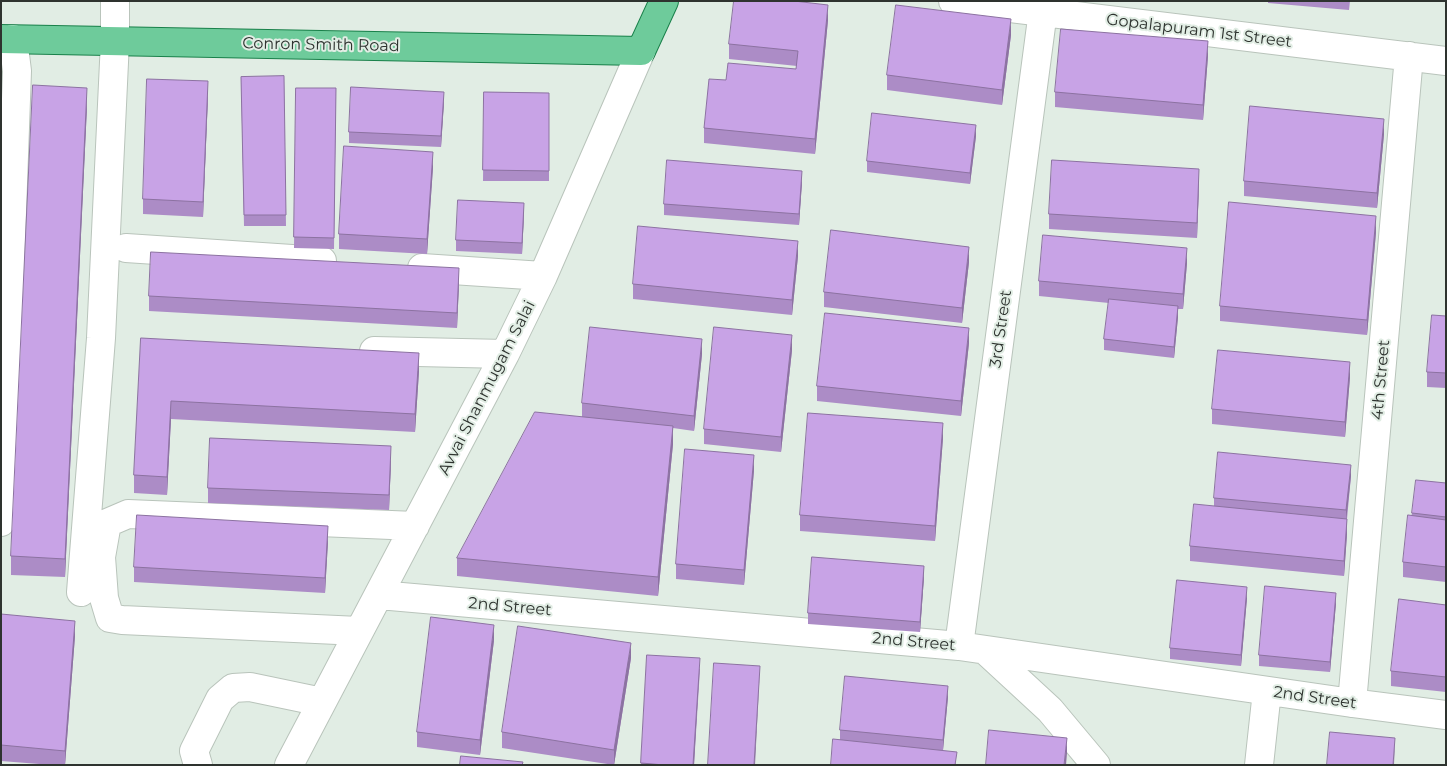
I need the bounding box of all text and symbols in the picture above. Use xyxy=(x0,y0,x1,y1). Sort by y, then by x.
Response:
street label: Gopalapuram 1st Street xyxy=(1105,10,1293,52)
street label: Conron Smith Road xyxy=(242,34,400,56)
street label: 3rd Street xyxy=(986,289,1016,369)
street label: Avvai Shanmugam Salai xyxy=(435,297,539,479)
street label: 4th Street xyxy=(1368,339,1394,421)
street label: 2nd Street xyxy=(468,594,552,620)
street label: 2nd Street xyxy=(872,629,956,655)
street label: 2nd Street xyxy=(1272,683,1358,713)

